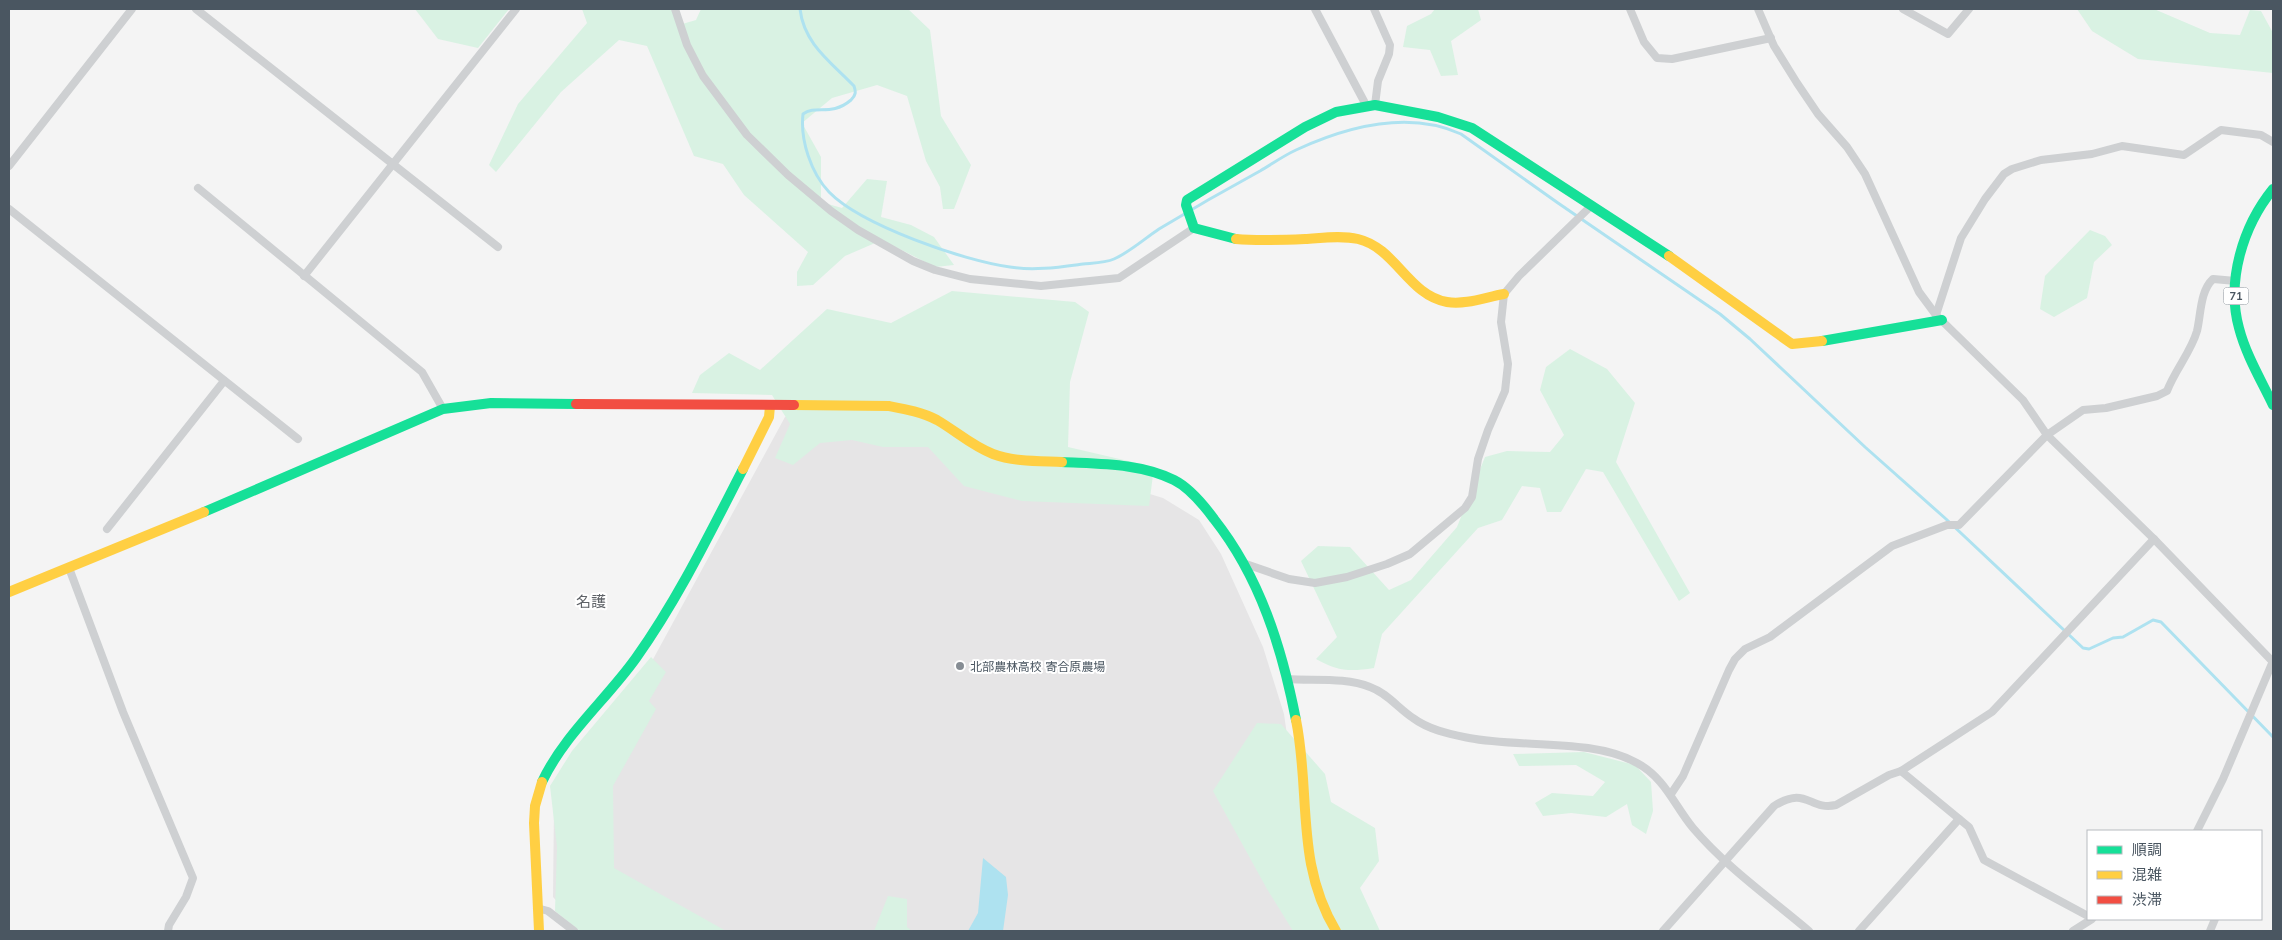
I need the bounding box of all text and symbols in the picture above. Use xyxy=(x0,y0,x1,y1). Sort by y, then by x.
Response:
road number: 71 xyxy=(2224,288,2248,304)
district label: 名護 xyxy=(576,592,606,611)
place label: 北部農林高校 寄合原農場 xyxy=(970,659,1105,674)
marker: 北部農林高校 寄合原農場 xyxy=(954,660,966,672)
legend xyxy=(2087,830,2262,920)
text: 順調 xyxy=(2132,840,2162,859)
text: 混雑 xyxy=(2132,865,2162,884)
text: 渋滞 xyxy=(2132,890,2162,909)

